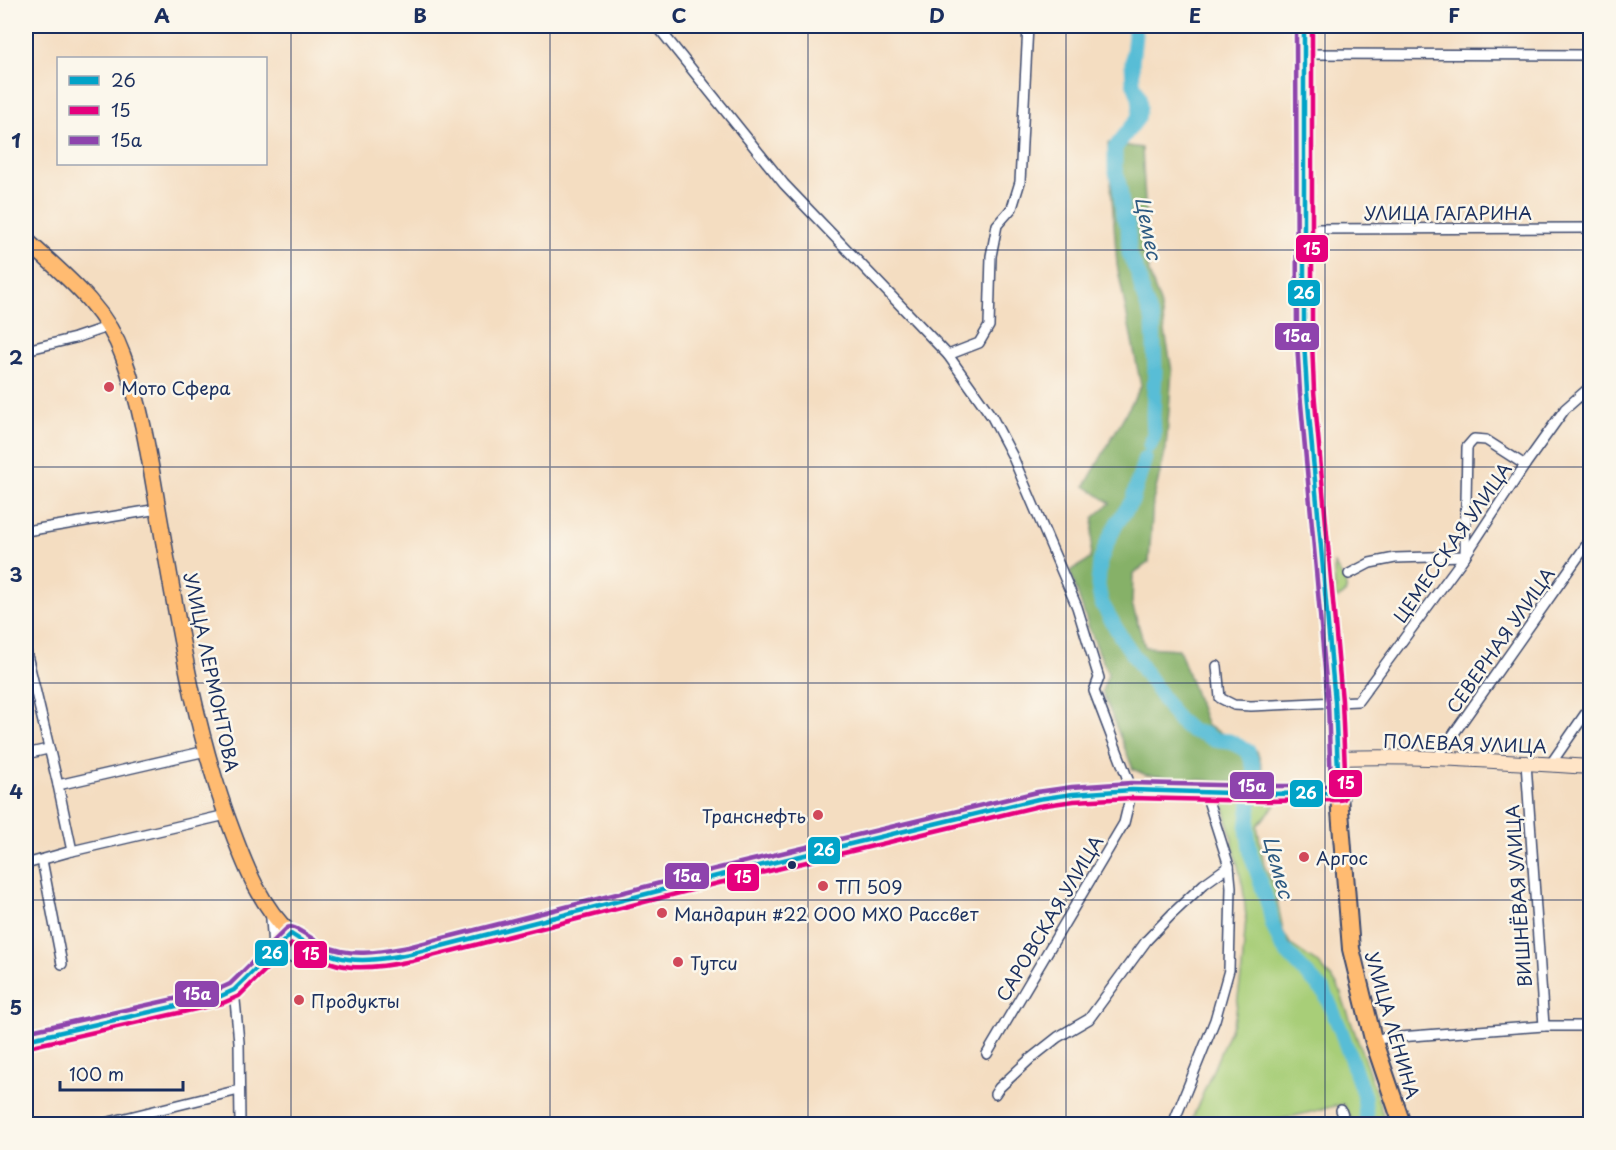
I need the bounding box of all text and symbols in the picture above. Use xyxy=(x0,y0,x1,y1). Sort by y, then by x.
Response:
text: A xyxy=(154,0,170,30)
text: B xyxy=(413,0,427,30)
text: C xyxy=(671,0,687,30)
text: D xyxy=(929,0,945,30)
text: E xyxy=(1189,0,1201,30)
text: F xyxy=(1448,0,1460,30)
legend xyxy=(57,57,267,165)
text: 26 xyxy=(111,66,136,93)
text: 15 xyxy=(111,96,131,123)
text: 1 xyxy=(11,125,21,155)
text: 15а xyxy=(111,126,143,153)
water label: Цемес xyxy=(1128,194,1170,263)
street label: УЛИЦА ГАГАРИНА xyxy=(1364,199,1532,226)
line badge: 15 xyxy=(1295,234,1329,263)
text: 15 xyxy=(1303,236,1321,260)
line badge: 26 xyxy=(1287,279,1321,307)
text: 26 xyxy=(1293,280,1315,304)
line badge: 15а xyxy=(1274,322,1320,351)
text: 15а xyxy=(1283,323,1311,347)
text: 2 xyxy=(9,342,23,372)
place label: Мото Сфера xyxy=(121,374,231,401)
marker: Мото Сфера xyxy=(102,380,116,394)
street label: ЦЕМЕССКАЯ УЛИЦА xyxy=(1386,456,1518,628)
text: 3 xyxy=(9,559,23,589)
street label: СЕВЕРНАЯ УЛИЦА xyxy=(1439,561,1561,718)
street label: УЛИЦА ЛЕРМОНТОВА xyxy=(178,570,246,774)
street label: ПОЛЕВАЯ УЛИЦА xyxy=(1383,727,1547,759)
line badge: 15 xyxy=(1328,769,1363,798)
text: 15 xyxy=(1337,770,1355,794)
line badge: 15а xyxy=(1229,771,1275,800)
text: 15а xyxy=(1238,773,1266,797)
text: 4 xyxy=(9,776,23,806)
line badge: 26 xyxy=(1289,779,1324,808)
text: 26 xyxy=(1295,780,1317,804)
place label: Транснефть xyxy=(702,802,806,829)
street label: ВИШНЁВАЯ УЛИЦА xyxy=(1498,804,1538,988)
marker: Транснефть xyxy=(811,808,825,822)
street label: САРОВСКАЯ УЛИЦА xyxy=(989,830,1109,1006)
water label: Цемес xyxy=(1256,833,1302,903)
line badge: 26 xyxy=(807,836,841,865)
text: 26 xyxy=(813,837,835,861)
place label: Аргос xyxy=(1316,844,1368,871)
marker: Аргос xyxy=(1297,850,1311,864)
unlabelled marker xyxy=(786,859,798,871)
line badge: 15а xyxy=(664,862,710,890)
text: 15а xyxy=(673,863,701,887)
line badge: 15 xyxy=(726,863,760,892)
text: 15 xyxy=(734,864,752,888)
place label: ТП 509 xyxy=(835,873,902,900)
marker: ТП 509 xyxy=(816,879,830,893)
place label: Мандарин #22 ООО МХО Рассвет xyxy=(674,900,979,927)
marker: Мандарин #22 ООО МХО Рассвет xyxy=(655,906,669,920)
line badge: 26 xyxy=(254,939,289,967)
text: 26 xyxy=(261,940,283,964)
line badge: 15 xyxy=(293,940,328,969)
text: 15 xyxy=(302,941,320,965)
street label: УЛИЦА ЛЕНИНА xyxy=(1359,948,1427,1102)
place label: Тутси xyxy=(690,949,738,976)
marker: Тутси xyxy=(671,955,685,969)
line badge: 15а xyxy=(174,980,220,1008)
text: 15а xyxy=(183,981,211,1005)
place label: Продукты xyxy=(311,987,400,1014)
text: 5 xyxy=(10,992,22,1022)
marker: Продукты xyxy=(292,993,306,1007)
scale bar xyxy=(60,1054,183,1092)
text: 100 m xyxy=(69,1060,124,1087)

